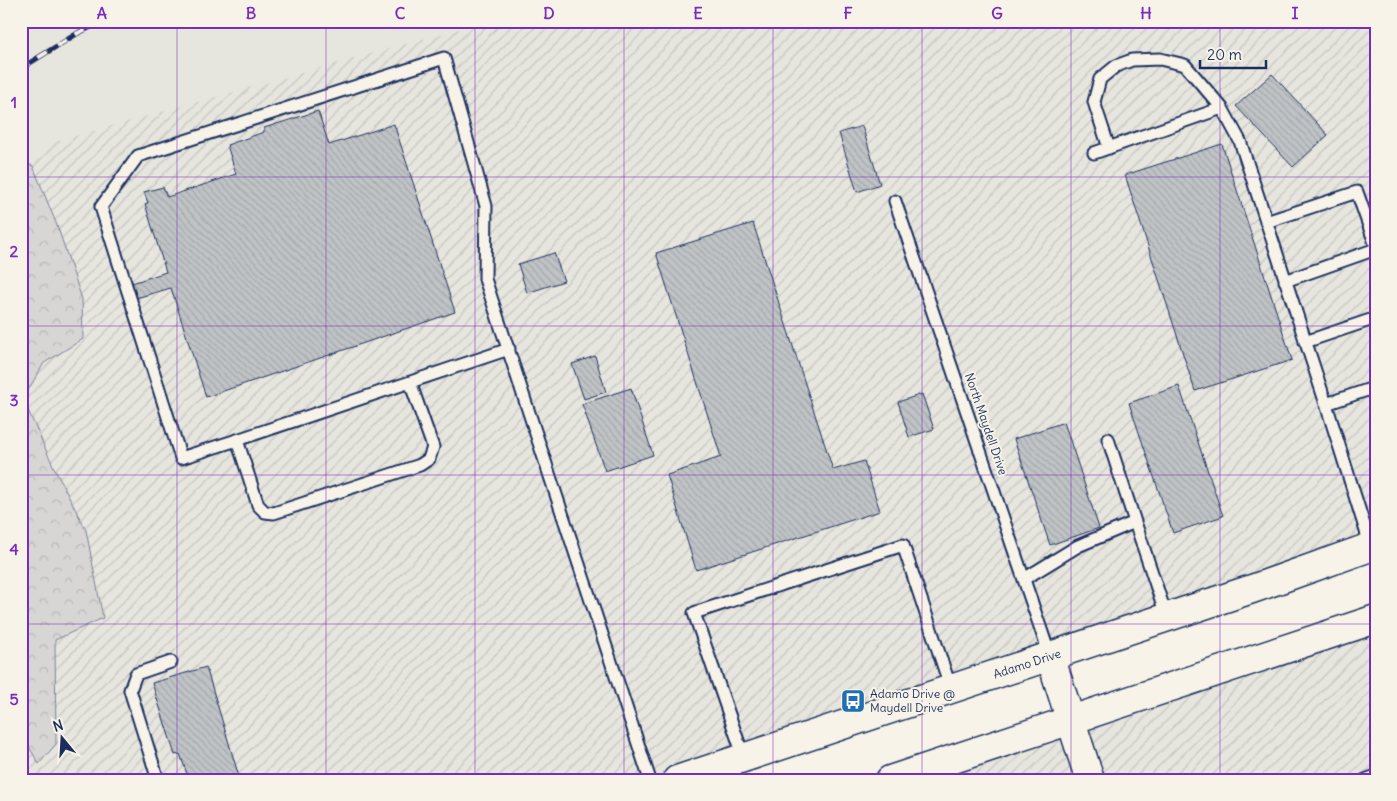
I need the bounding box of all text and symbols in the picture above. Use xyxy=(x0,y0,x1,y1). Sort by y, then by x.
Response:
text: A xyxy=(97,3,107,23)
text: B xyxy=(246,3,257,23)
text: C xyxy=(395,3,406,23)
text: D xyxy=(543,3,555,23)
text: E xyxy=(693,3,703,23)
text: F xyxy=(843,3,853,23)
text: G xyxy=(991,3,1003,23)
text: H xyxy=(1140,3,1152,23)
text: I xyxy=(1292,3,1299,23)
scale bar xyxy=(1200,38,1266,70)
text: 20 m xyxy=(1207,45,1242,64)
text: 1 xyxy=(11,92,17,112)
text: 2 xyxy=(10,241,19,261)
street label: North Maydell Drive xyxy=(962,371,1011,477)
text: 3 xyxy=(9,390,19,410)
text: 4 xyxy=(9,539,19,559)
street label: Adamo Drive xyxy=(991,646,1063,681)
place label: Adamo Drive @ Maydell Drive xyxy=(870,686,955,715)
bus stop icon: Adamo Drive @ Maydell Drive xyxy=(840,688,866,714)
text: 5 xyxy=(9,689,19,709)
north arrow xyxy=(38,714,88,764)
text: N xyxy=(51,716,65,736)

